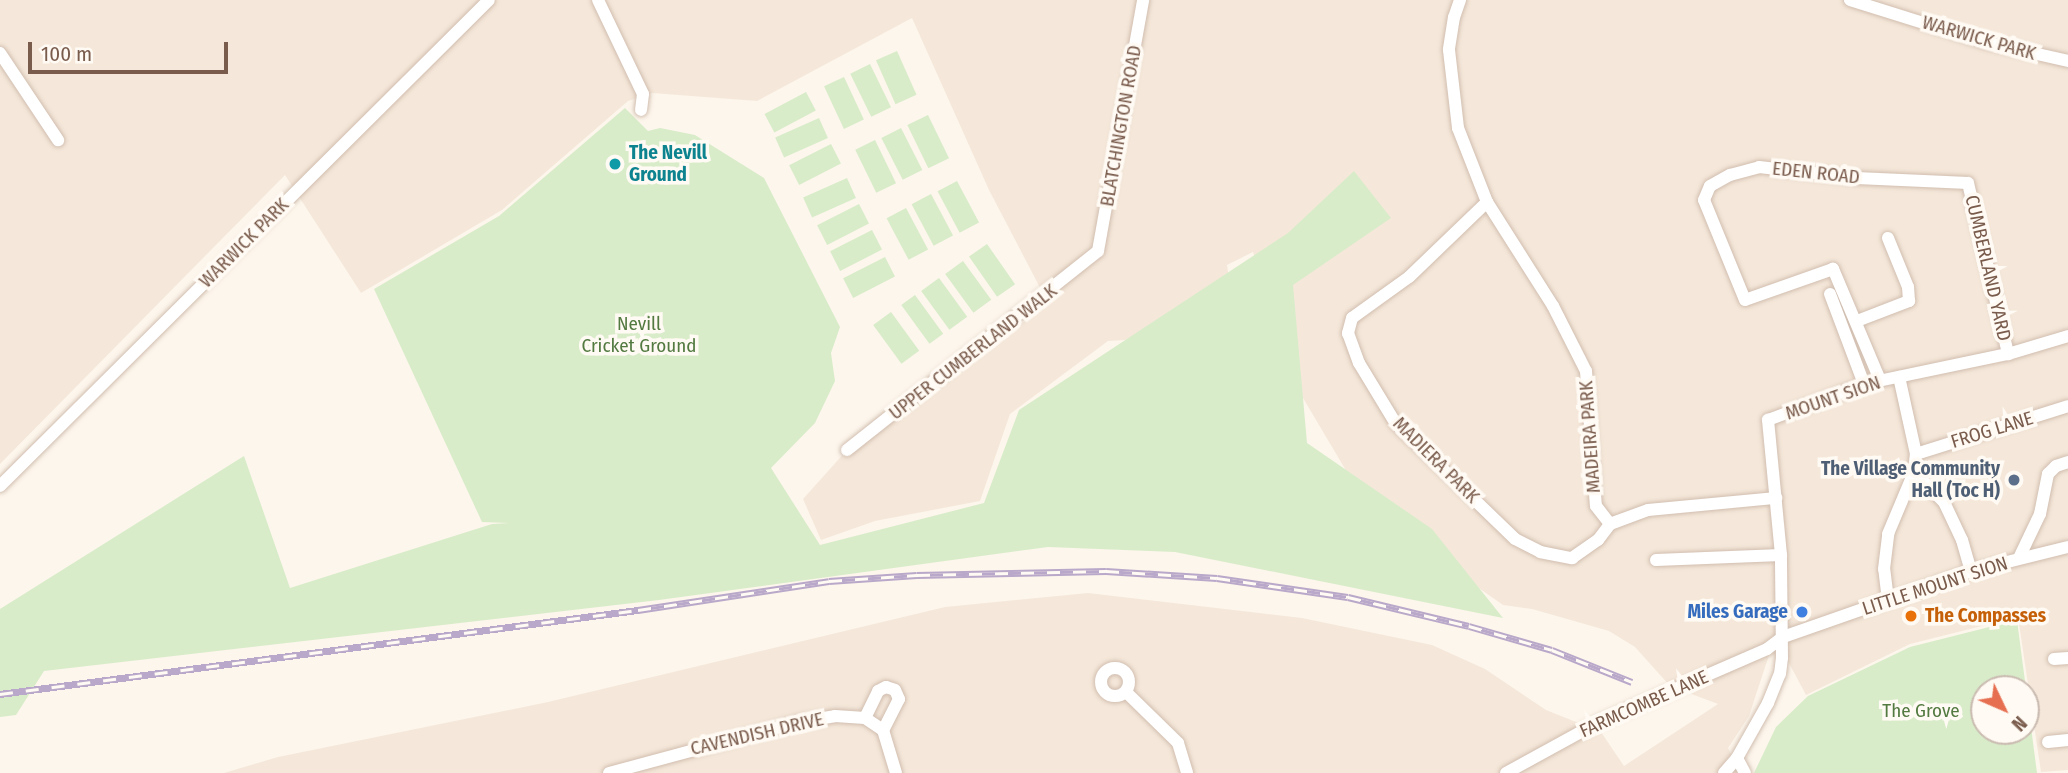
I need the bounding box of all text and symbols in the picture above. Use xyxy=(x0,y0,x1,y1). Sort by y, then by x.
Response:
street label: WARWICK PARK xyxy=(1920,11,2038,65)
scale bar xyxy=(32,28,231,72)
text: 100 m xyxy=(41,41,92,67)
street label: BLATCHINGTON ROAD xyxy=(1096,44,1146,208)
place label: The Nevill Ground xyxy=(629,142,707,186)
marker: The Nevill Ground xyxy=(607,156,623,172)
street label: EDEN ROAD xyxy=(1771,157,1861,189)
street label: CUMBERLAND YARD xyxy=(1960,193,2016,343)
street label: WARWICK PARK xyxy=(195,194,293,292)
street label: UPPER CUMBERLAND WALK xyxy=(885,279,1061,425)
park label: Nevill Cricket Ground xyxy=(582,313,696,357)
street label: MOUNT SION xyxy=(1782,371,1884,425)
street label: MADEIRA PARK xyxy=(1575,380,1605,494)
street label: FROG LANE xyxy=(1948,407,2036,453)
street label: MADIERA PARK xyxy=(1388,412,1484,508)
place label: The Village Community Hall (Toc H) xyxy=(1821,458,2000,502)
marker: The Village Community Hall (Toc H) xyxy=(2006,472,2022,488)
street label: LITTLE MOUNT SION xyxy=(1859,552,2011,620)
place label: Miles Garage xyxy=(1687,601,1788,623)
marker: Miles Garage xyxy=(1794,604,1810,620)
place label: The Compasses xyxy=(1925,605,2046,627)
marker: The Compasses xyxy=(1903,608,1919,624)
street label: FARMCOMBE LANE xyxy=(1576,665,1712,743)
north arrow xyxy=(1970,675,2040,745)
park label: The Grove xyxy=(1882,700,1960,722)
street label: CAVENDISH DRIVE xyxy=(688,708,826,760)
text: N xyxy=(2007,711,2031,736)

